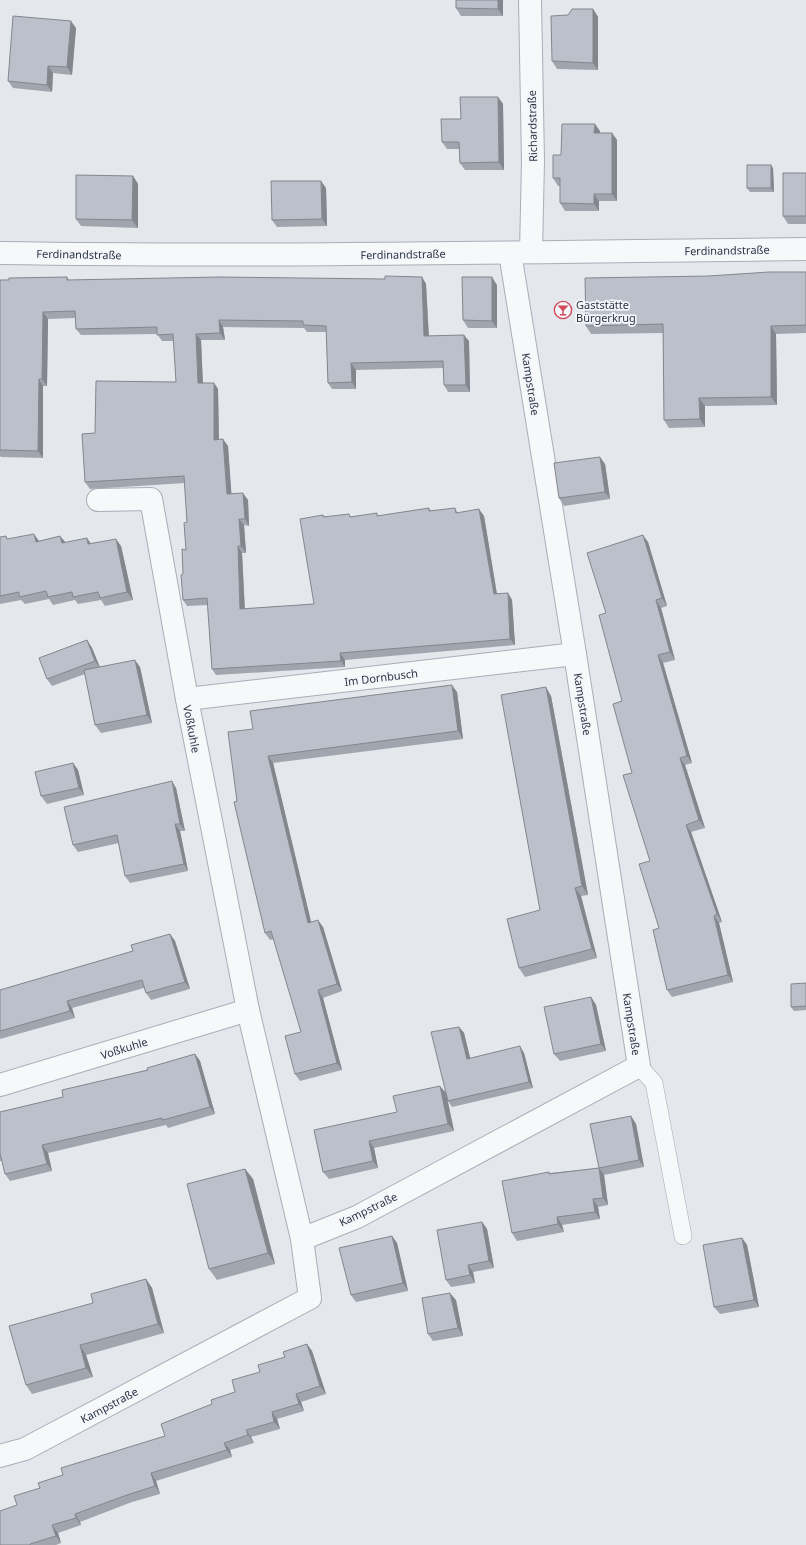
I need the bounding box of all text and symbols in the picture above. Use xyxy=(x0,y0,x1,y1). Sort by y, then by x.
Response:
street label: Richardstraße xyxy=(524,90,540,162)
street label: Ferdinandstraße xyxy=(684,242,770,258)
street label: Ferdinandstraße xyxy=(36,246,122,262)
street label: Ferdinandstraße xyxy=(360,246,446,262)
place label: Gaststätte Bürgerkrug xyxy=(576,297,636,325)
bar icon: Gaststätte Bürgerkrug xyxy=(553,300,573,320)
street label: Kampstraße xyxy=(519,352,543,416)
street label: Im Dornbusch xyxy=(343,665,419,689)
street label: Kampstraße xyxy=(571,672,595,736)
street label: Voßkuhle xyxy=(180,704,204,754)
street label: Kampstraße xyxy=(620,992,644,1056)
street label: Voßkuhle xyxy=(99,1034,149,1062)
street label: Kampstraße xyxy=(336,1188,400,1230)
street label: Kampstraße xyxy=(78,1384,140,1426)

